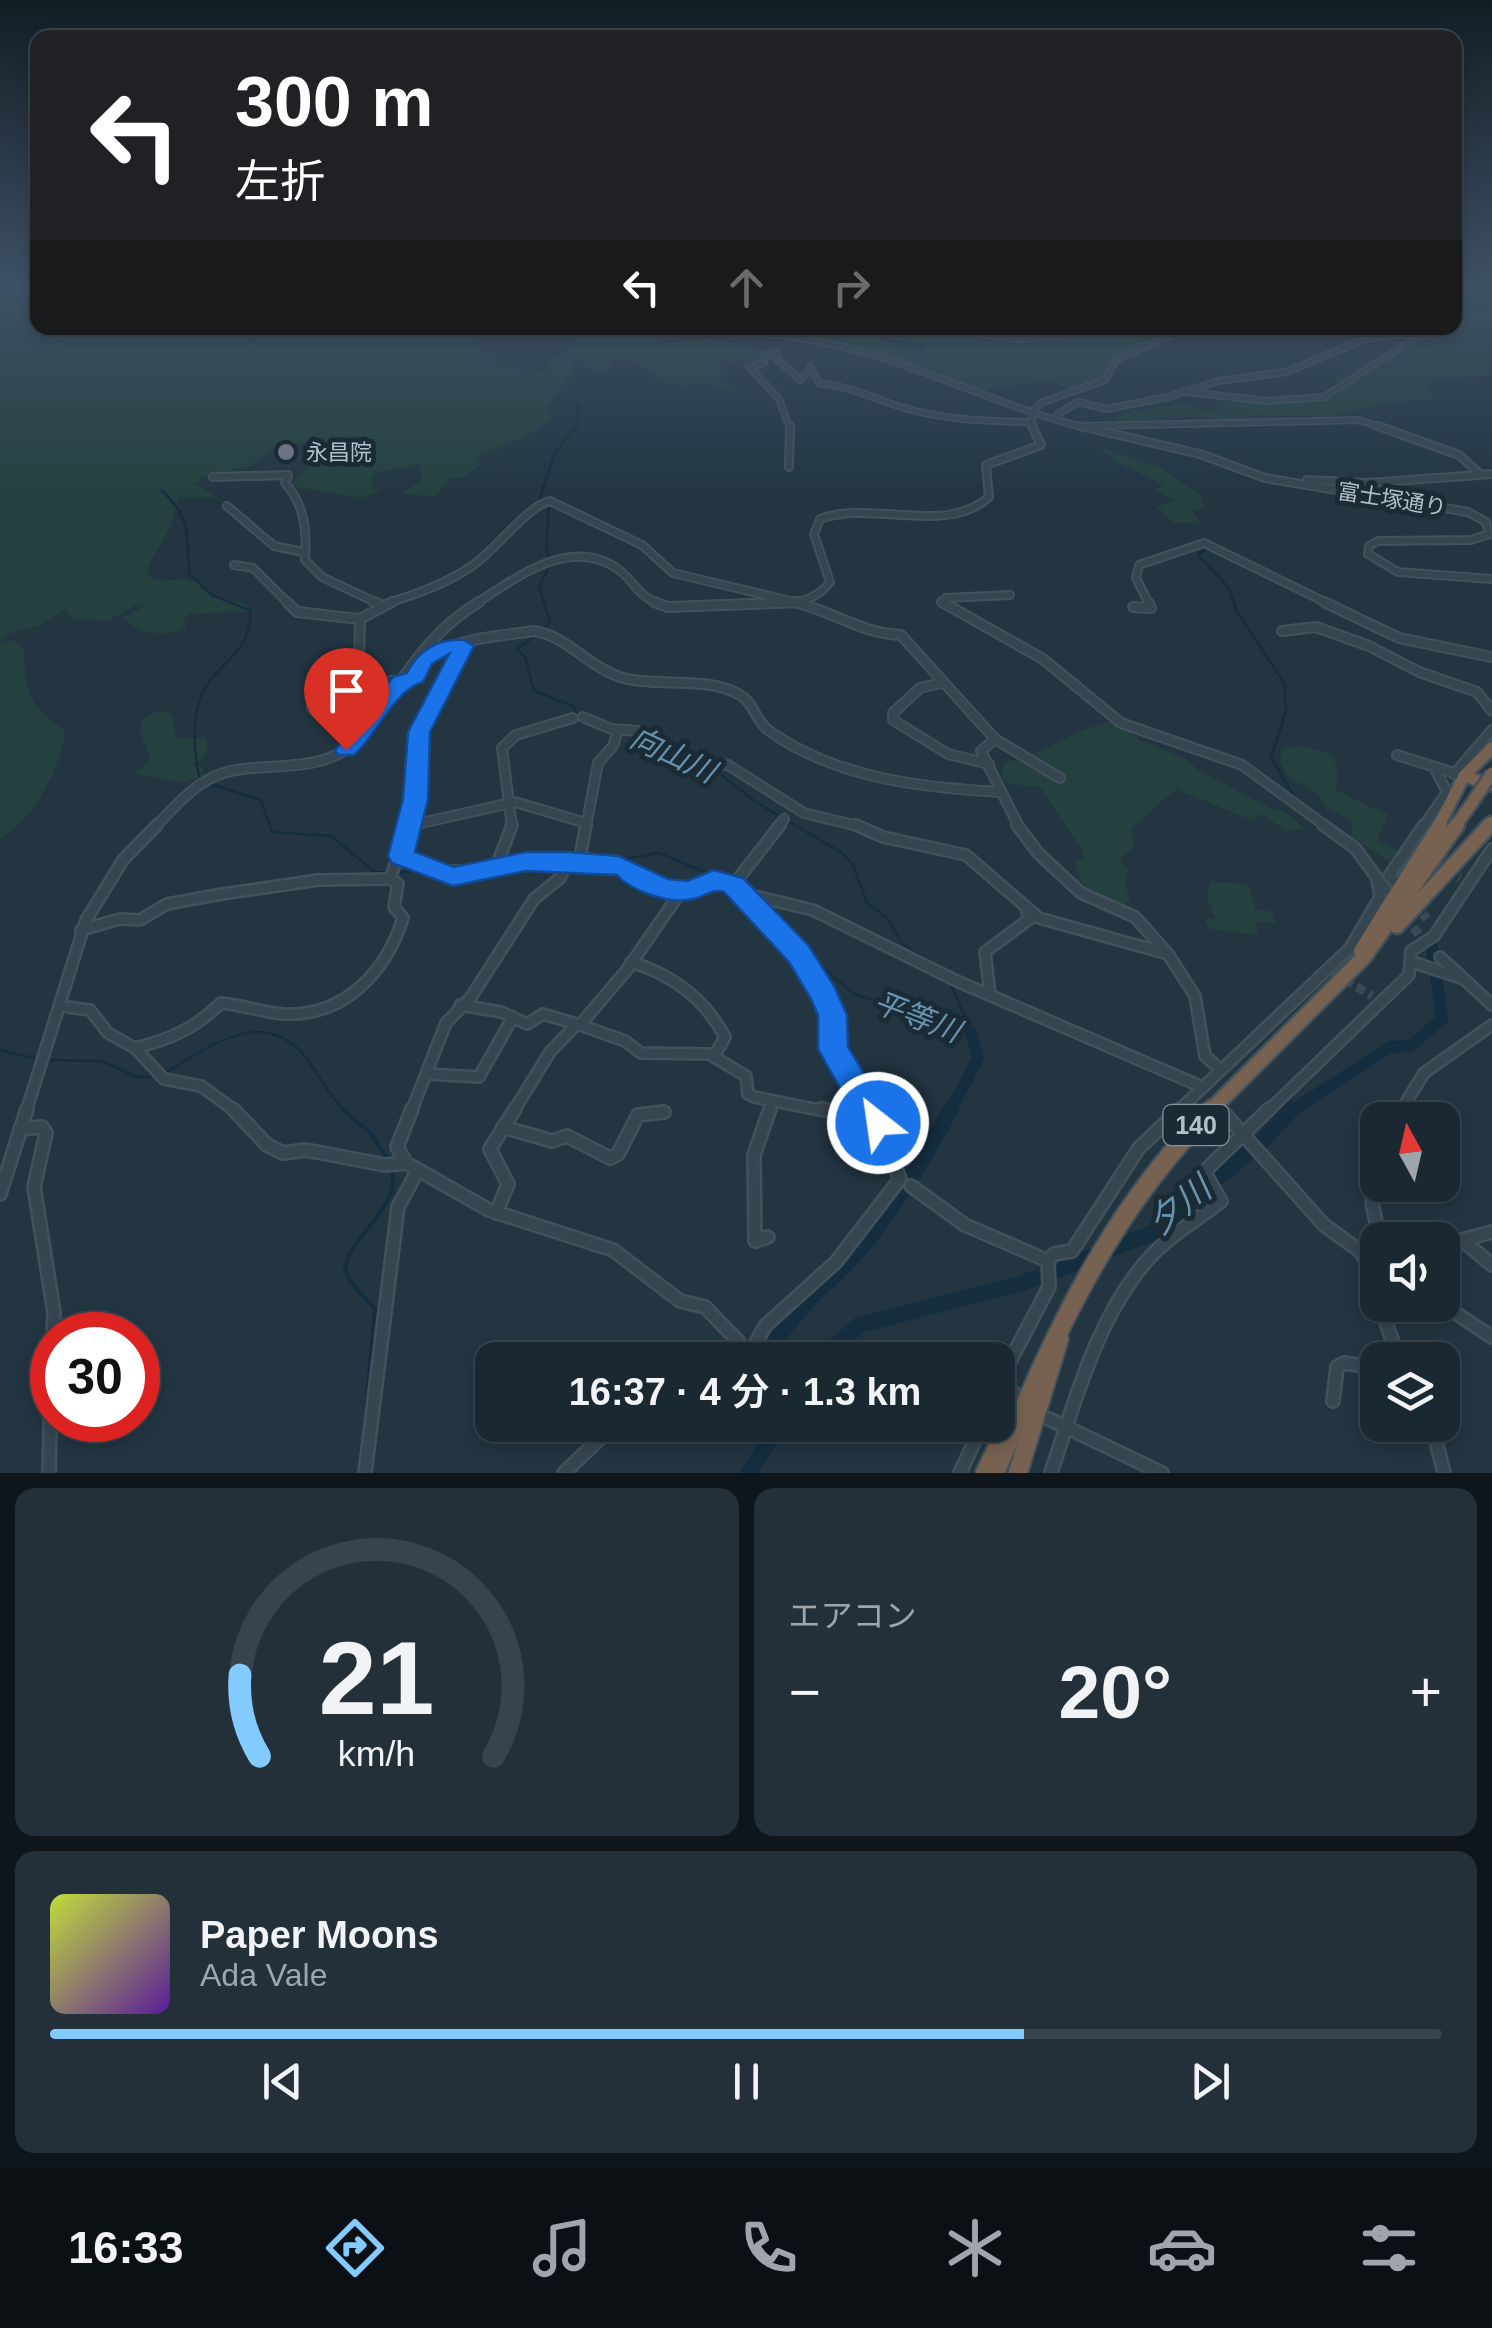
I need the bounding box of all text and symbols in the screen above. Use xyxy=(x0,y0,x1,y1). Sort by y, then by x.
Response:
text: 300 m xyxy=(235,63,433,141)
icon: left xyxy=(70,70,200,200)
text: 左折 xyxy=(235,156,325,207)
icon: left xyxy=(614,260,669,315)
icon: ahead xyxy=(719,260,774,315)
icon: right xyxy=(824,260,879,315)
place label: 永昌院 xyxy=(306,440,372,465)
marker: 永昌院 xyxy=(275,441,297,463)
street label: 富士塚通り xyxy=(1336,479,1448,520)
pin xyxy=(304,648,389,751)
icon: arrive xyxy=(319,663,374,718)
water label: 向山川 xyxy=(625,721,724,790)
water label: 平等川 xyxy=(869,985,968,1049)
position arrow xyxy=(826,1071,930,1175)
north arrow xyxy=(1360,1102,1460,1202)
map controls xyxy=(1360,1102,1460,1442)
road number: 140 xyxy=(1164,1105,1228,1145)
water label: 夕川 xyxy=(1139,1166,1221,1243)
button: sound xyxy=(1360,1222,1460,1322)
speed limit sign: 30 xyxy=(30,1312,160,1442)
button: layers xyxy=(1360,1342,1460,1442)
text: 16:37 · 4 分 · 1.3 km xyxy=(569,1371,921,1413)
text: エアコン xyxy=(789,1598,917,1634)
text: 21 xyxy=(319,1620,435,1736)
text: 20° xyxy=(1059,1650,1172,1734)
text: − xyxy=(789,1661,821,1723)
text: + xyxy=(1410,1661,1442,1723)
text: km/h xyxy=(338,1734,415,1774)
text: Paper Moons xyxy=(200,1914,439,1956)
text: Ada Vale xyxy=(200,1957,328,1993)
icon: previous xyxy=(255,2054,310,2109)
icon: pause xyxy=(719,2054,774,2109)
icon: next xyxy=(1183,2054,1238,2109)
icon: directions xyxy=(320,2213,390,2283)
icon: music xyxy=(527,2213,597,2283)
icon: phone xyxy=(734,2213,804,2283)
icon: climate xyxy=(940,2213,1010,2283)
icon: car xyxy=(1147,2213,1217,2283)
icon: filters xyxy=(1354,2213,1424,2283)
text: 16:33 xyxy=(68,2222,183,2273)

